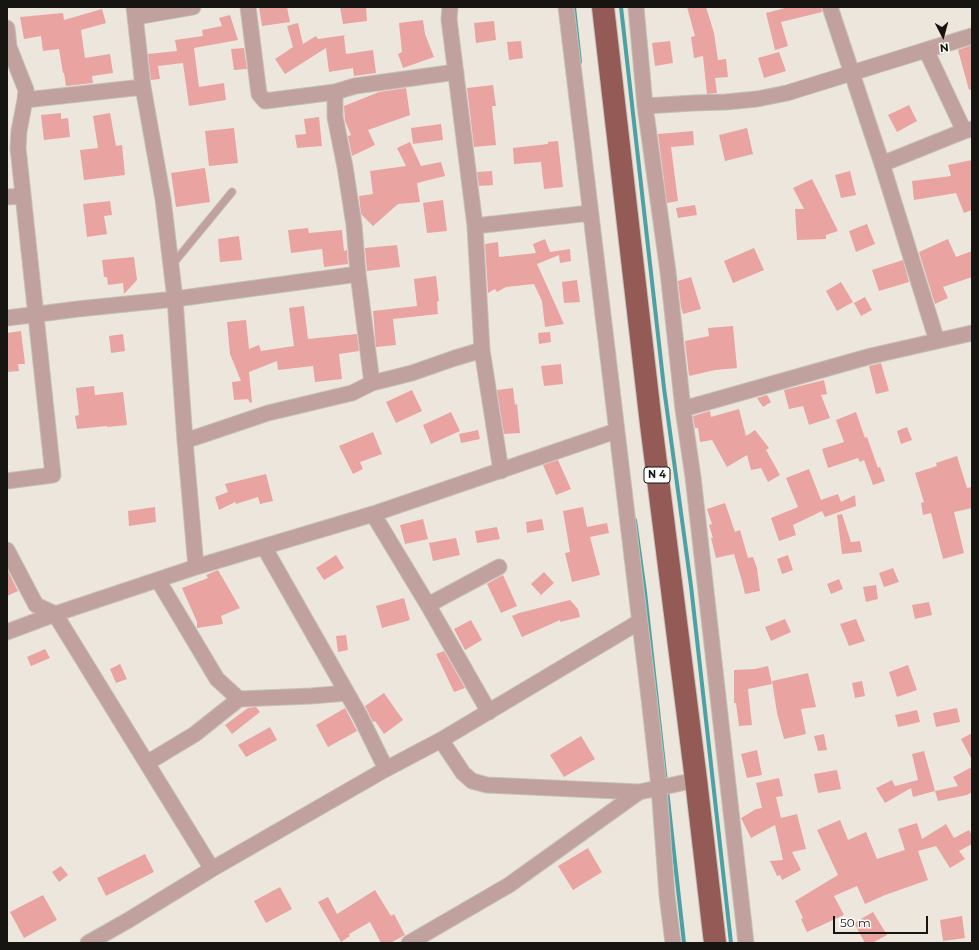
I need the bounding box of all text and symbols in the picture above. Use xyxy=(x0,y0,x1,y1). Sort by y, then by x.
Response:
north arrow xyxy=(923,16,963,56)
text: N xyxy=(939,41,949,55)
road number: N 4 xyxy=(644,467,670,483)
scale bar xyxy=(835,908,930,934)
text: 50 m xyxy=(840,915,871,930)

